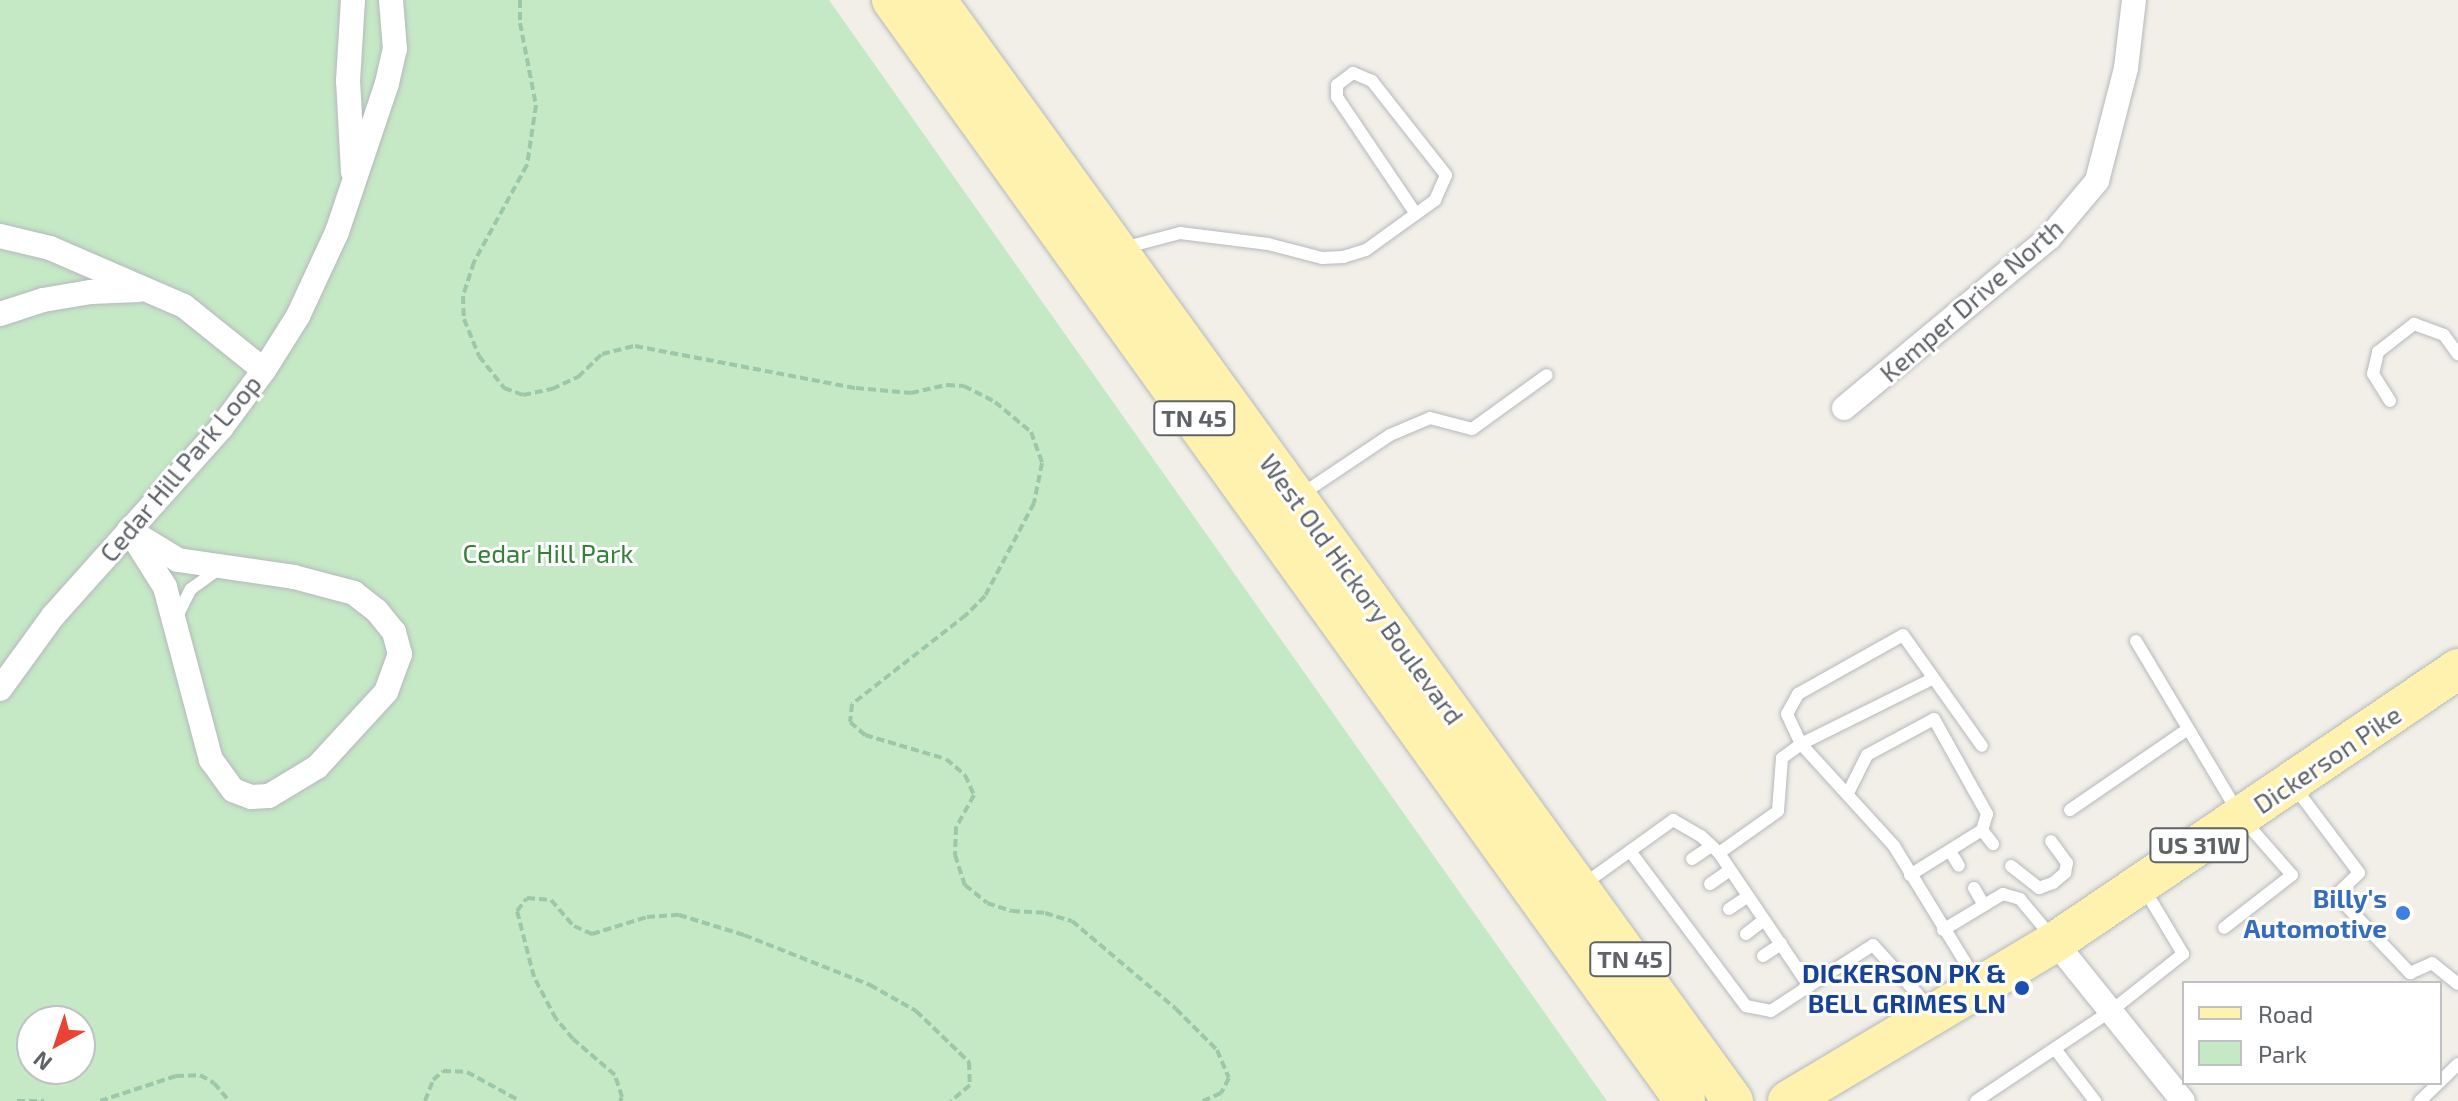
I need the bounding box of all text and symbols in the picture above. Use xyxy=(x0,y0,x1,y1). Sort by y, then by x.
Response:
street label: Kemper Drive North xyxy=(1873,212,2069,388)
street label: Cedar Hill Park Loop xyxy=(92,368,268,568)
road number: TN 45 xyxy=(1152,398,1236,438)
street label: West Old Hickory Boulevard xyxy=(1253,447,1471,731)
park label: Cedar Hill Park xyxy=(462,537,634,569)
street label: Dickerson Pike xyxy=(2247,698,2407,820)
road number: US 31W xyxy=(2149,825,2249,865)
place label: Billy's Automotive xyxy=(2243,882,2387,944)
marker: Billy's Automotive xyxy=(2394,904,2412,922)
road number: TN 45 xyxy=(1588,939,1672,979)
place label: DICKERSON PK & BELL GRIMES LN xyxy=(1802,957,2006,1018)
marker: DICKERSON PK & BELL GRIMES LN xyxy=(2013,979,2031,997)
legend xyxy=(2182,981,2442,1085)
text: Road xyxy=(2258,999,2313,1028)
north arrow xyxy=(16,1005,96,1085)
text: Park xyxy=(2258,1039,2307,1068)
text: N xyxy=(27,1047,56,1077)

